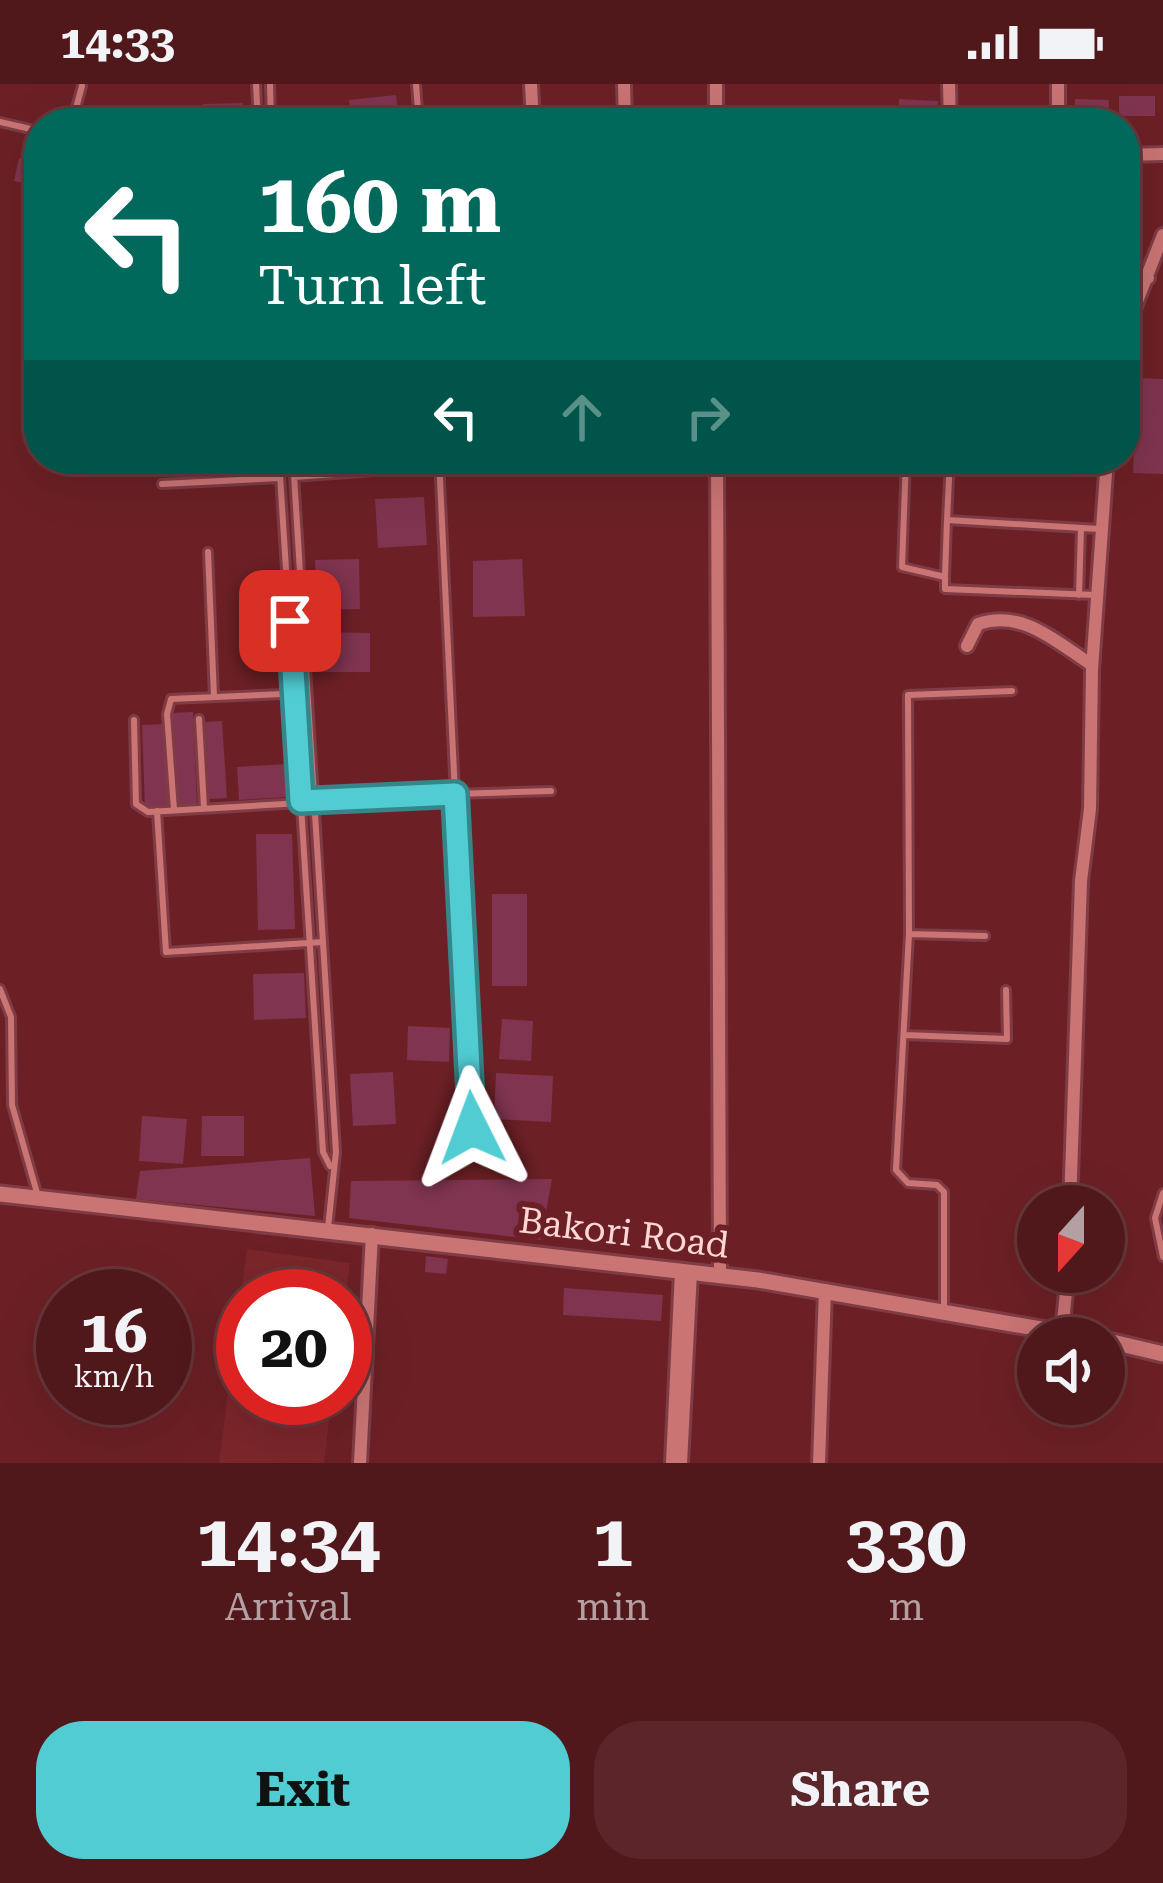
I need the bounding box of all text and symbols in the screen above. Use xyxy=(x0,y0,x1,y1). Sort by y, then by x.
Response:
text: 14:33 xyxy=(60,16,175,69)
text: 160 m xyxy=(258,154,501,252)
icon: left xyxy=(60,156,216,312)
text: Turn left xyxy=(258,254,486,317)
icon: left xyxy=(423,384,489,450)
icon: ahead xyxy=(549,384,615,450)
icon: right xyxy=(675,384,741,450)
pin xyxy=(239,570,341,672)
icon: arrive xyxy=(257,588,323,654)
position arrow xyxy=(409,1065,535,1191)
north arrow xyxy=(1017,1185,1125,1293)
map controls xyxy=(1017,1185,1125,1425)
street label: Bakori Road xyxy=(517,1199,731,1267)
speed limit sign: 20 xyxy=(216,1269,372,1425)
text: 16 xyxy=(80,1296,148,1367)
button: sound xyxy=(1017,1317,1125,1425)
text: km/h xyxy=(74,1359,154,1394)
text: 14:34 xyxy=(196,1499,380,1584)
text: 1 xyxy=(593,1499,633,1584)
text: 330 xyxy=(846,1499,967,1584)
text: Arrival xyxy=(225,1584,352,1630)
text: min xyxy=(576,1584,650,1630)
text: m xyxy=(888,1584,924,1630)
button: Exit xyxy=(36,1721,570,1859)
button: Share xyxy=(594,1721,1127,1859)

